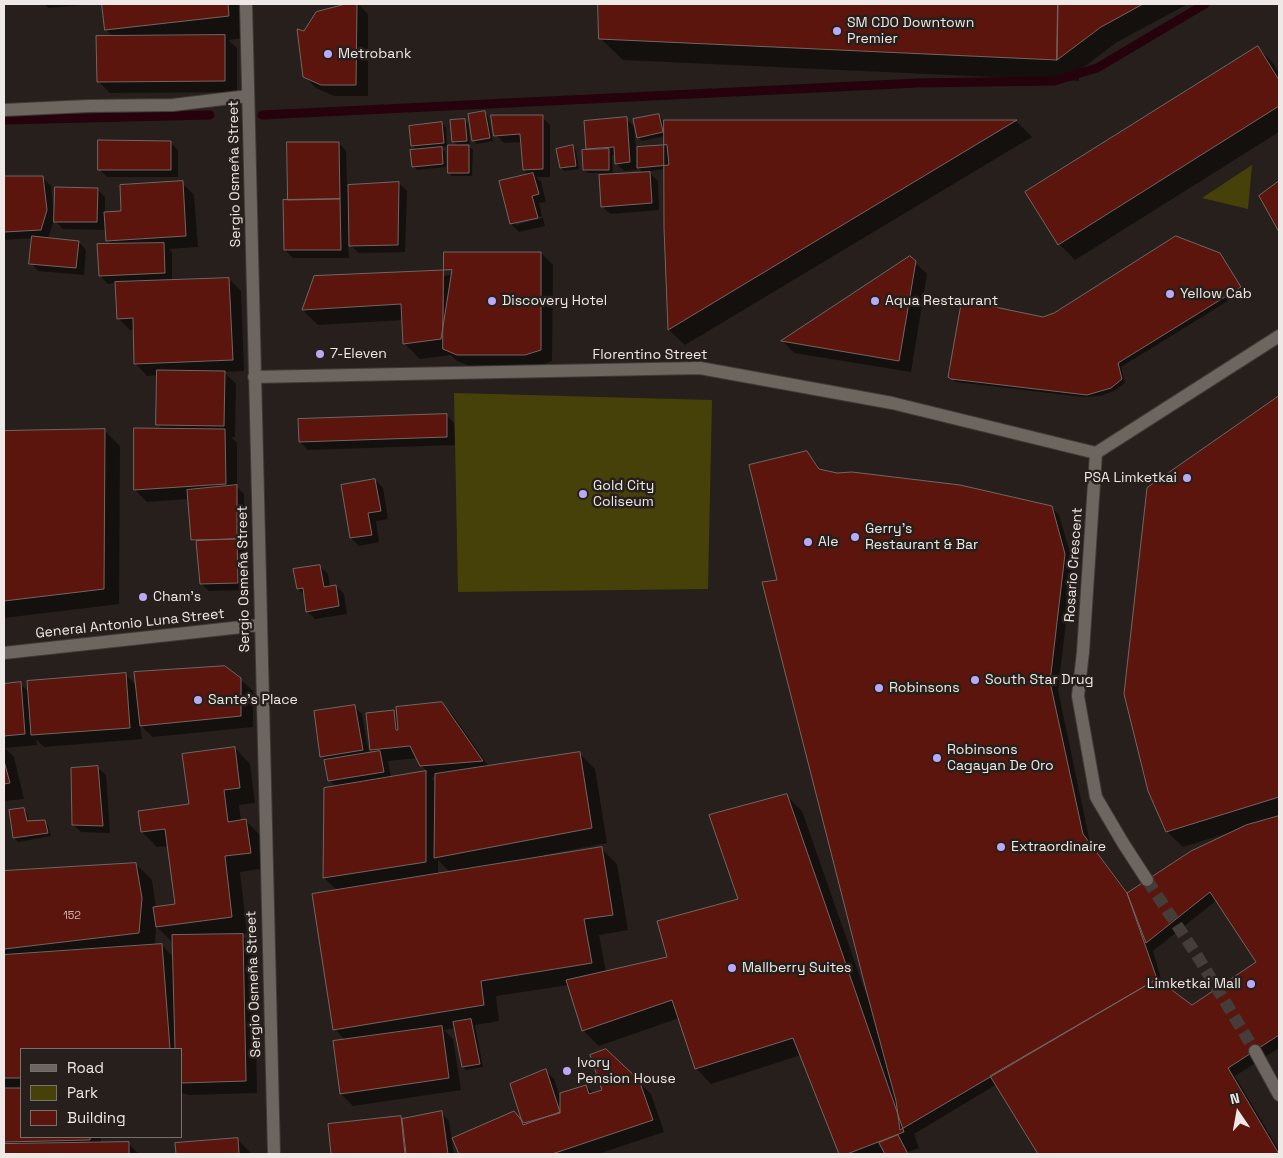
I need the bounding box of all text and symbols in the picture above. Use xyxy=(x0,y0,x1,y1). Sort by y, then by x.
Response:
place label: SM CDO Downtown Premier xyxy=(847,15,974,48)
marker: SM CDO Downtown Premier xyxy=(831,25,843,37)
place label: Metrobank xyxy=(338,46,411,62)
marker: Metrobank xyxy=(322,48,334,60)
street label: Sergio Osmeña Street xyxy=(225,101,245,247)
place label: Yellow Cab xyxy=(1180,286,1252,302)
marker: Yellow Cab xyxy=(1164,288,1176,300)
place label: Discovery Hotel xyxy=(502,293,607,309)
place label: Aqua Restaurant xyxy=(885,293,998,309)
marker: Discovery Hotel xyxy=(486,295,498,307)
marker: Aqua Restaurant xyxy=(869,295,881,307)
place label: 7-Eleven xyxy=(330,346,387,362)
street label: Florentino Street xyxy=(593,347,707,363)
marker: 7-Eleven xyxy=(314,348,326,360)
place label: PSA Limketkai xyxy=(1084,470,1177,486)
marker: PSA Limketkai xyxy=(1181,472,1193,484)
place label: Gold City Coliseum xyxy=(593,478,654,511)
marker: Gold City Coliseum xyxy=(577,488,589,500)
street label: Sergio Osmeña Street xyxy=(234,506,254,652)
street label: Rosario Crescent xyxy=(1062,507,1086,623)
place label: Gerry's Restaurant & Bar xyxy=(865,521,978,554)
marker: Gerry's Restaurant & Bar xyxy=(849,531,861,543)
place label: Ale xyxy=(818,534,839,550)
marker: Ale xyxy=(802,536,814,548)
place label: Cham’s xyxy=(153,589,201,605)
marker: Cham’s xyxy=(137,591,149,603)
street label: General Antonio Luna Street xyxy=(35,606,225,642)
place label: South Star Drug xyxy=(985,672,1093,688)
marker: South Star Drug xyxy=(969,674,981,686)
place label: Robinsons xyxy=(889,680,960,696)
marker: Robinsons xyxy=(873,682,885,694)
place label: Sante's Place xyxy=(208,692,298,708)
marker: Sante's Place xyxy=(192,694,204,706)
place label: Robinsons Cagayan De Oro xyxy=(947,742,1054,774)
marker: Robinsons Cagayan De Oro xyxy=(931,752,943,764)
place label: Extraordinaire xyxy=(1011,839,1106,855)
marker: Extraordinaire xyxy=(995,841,1007,853)
house number: 152 xyxy=(63,909,81,923)
street label: Sergio Osmeña Street xyxy=(243,910,265,1058)
place label: Mallberry Suites xyxy=(742,960,851,976)
marker: Mallberry Suites xyxy=(726,962,738,974)
place label: Limketkai Mall xyxy=(1147,976,1241,992)
marker: Limketkai Mall xyxy=(1245,978,1257,990)
legend xyxy=(20,1048,182,1138)
place label: Ivory Pension House xyxy=(577,1055,676,1088)
text: Road xyxy=(67,1058,104,1077)
marker: Ivory Pension House xyxy=(561,1065,573,1077)
text: Park xyxy=(67,1083,98,1102)
north arrow xyxy=(1213,1088,1263,1138)
text: N xyxy=(1228,1089,1241,1108)
text: Building xyxy=(67,1108,126,1127)

